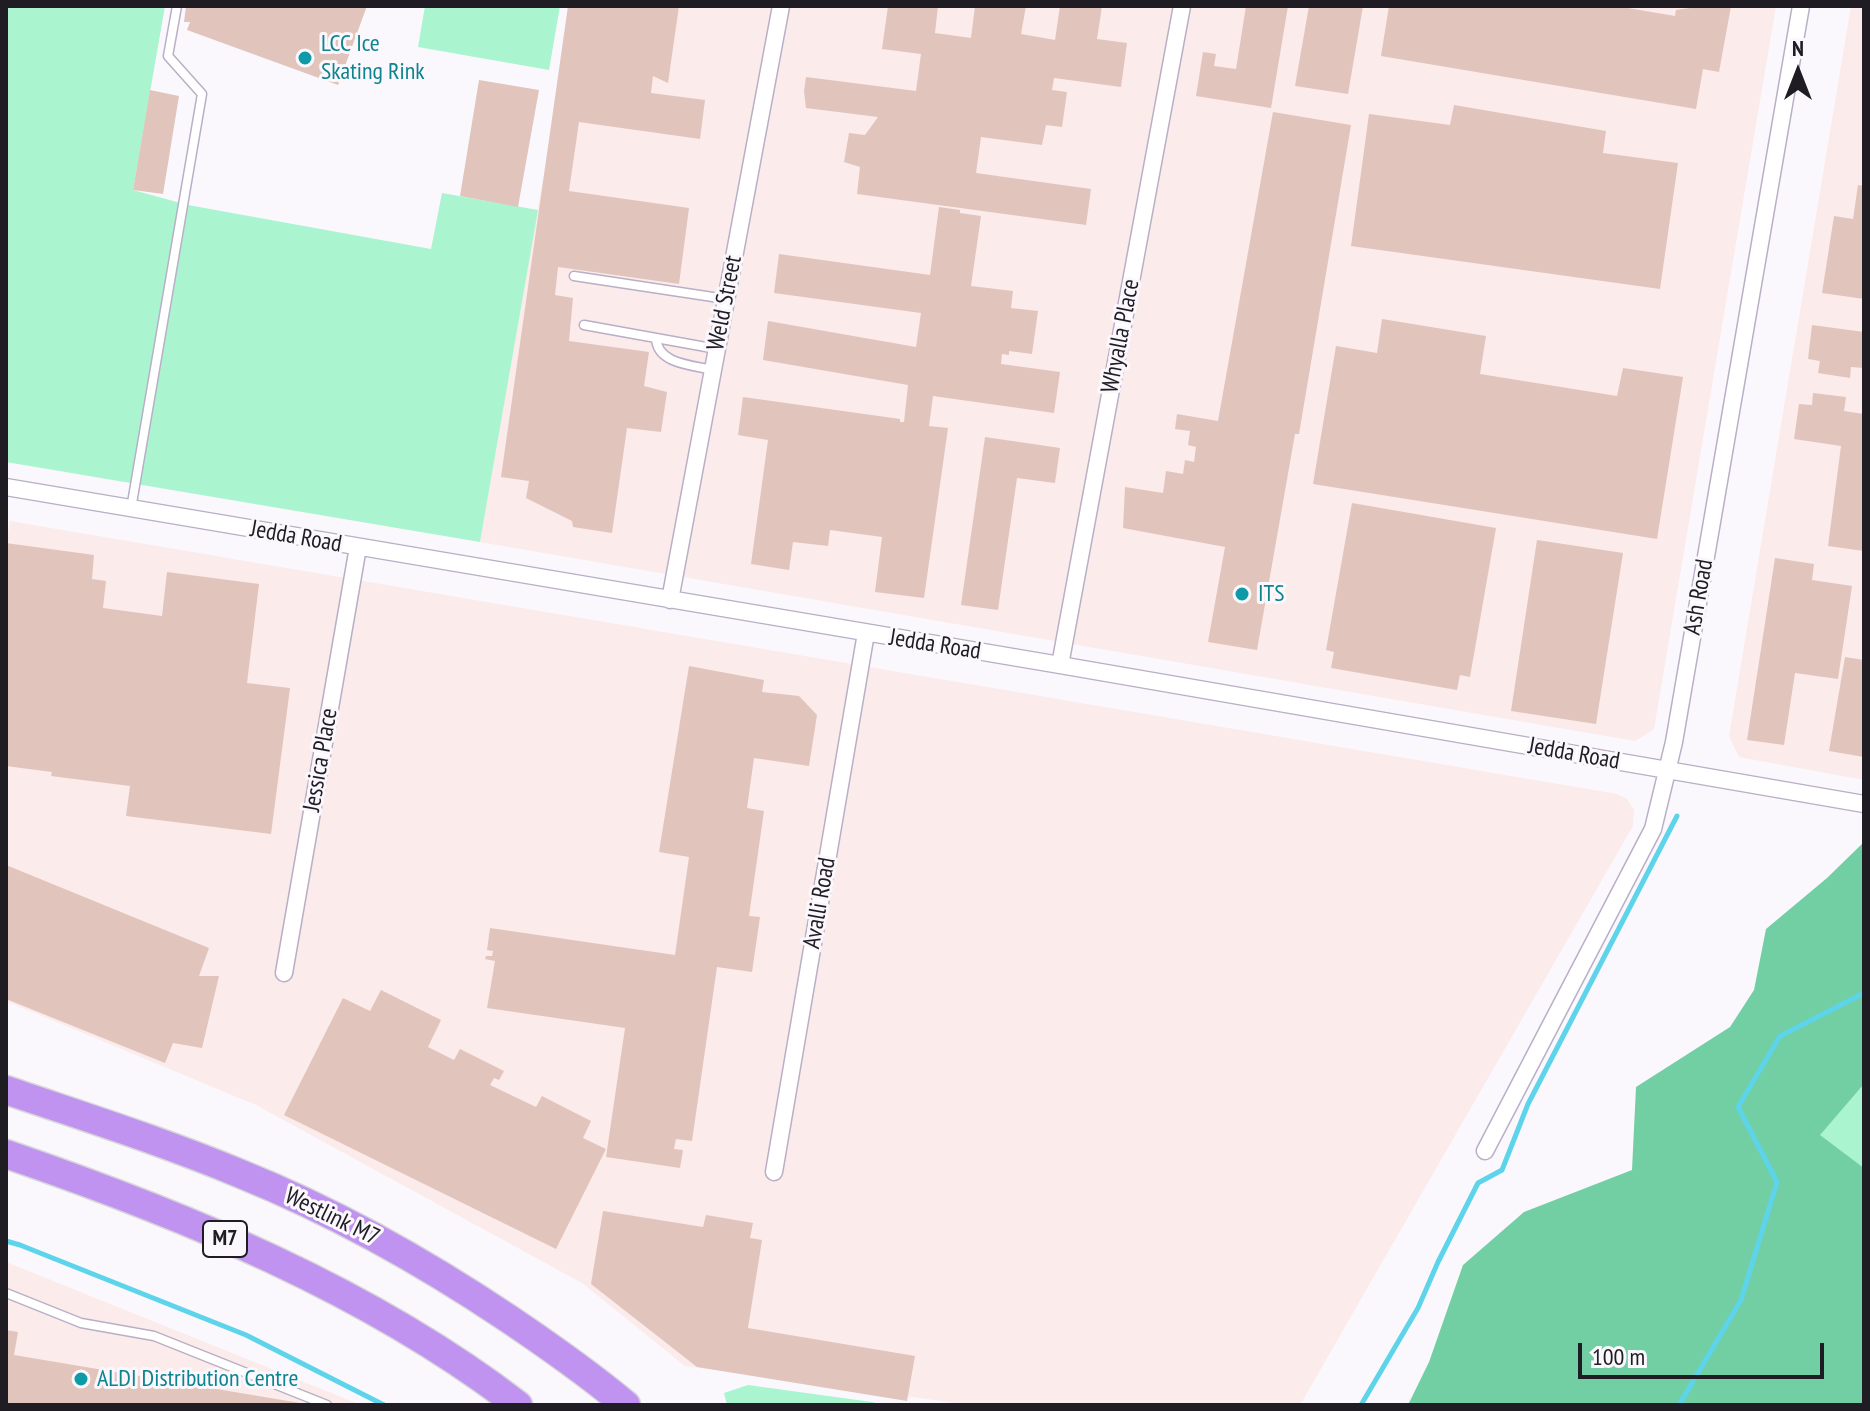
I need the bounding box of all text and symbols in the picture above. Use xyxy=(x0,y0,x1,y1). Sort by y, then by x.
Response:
place label: LCC Ice Skating Rink xyxy=(321,30,425,86)
north arrow xyxy=(1758,32,1838,112)
text: N xyxy=(1792,34,1804,62)
marker: LCC Ice Skating Rink xyxy=(296,49,314,67)
street label: Weld Street xyxy=(702,253,748,353)
street label: Whyalla Place xyxy=(1096,277,1146,395)
street label: Jedda Road xyxy=(248,515,344,559)
street label: Ash Road xyxy=(1678,557,1720,637)
place label: ITS xyxy=(1258,580,1285,608)
marker: ITS xyxy=(1233,585,1251,603)
street label: Jedda Road xyxy=(887,624,983,666)
street label: Jessica Place xyxy=(298,706,344,814)
street label: Jedda Road xyxy=(1526,732,1622,776)
street label: Avalli Road xyxy=(798,855,842,951)
street label: Westlink M7 xyxy=(280,1182,384,1252)
road number: M7 xyxy=(203,1221,247,1257)
scale bar xyxy=(1582,1327,1828,1377)
text: 100 m xyxy=(1592,1341,1645,1372)
place label: ALDI Distribution Centre xyxy=(97,1365,298,1393)
marker: ALDI Distribution Centre xyxy=(72,1370,90,1388)

